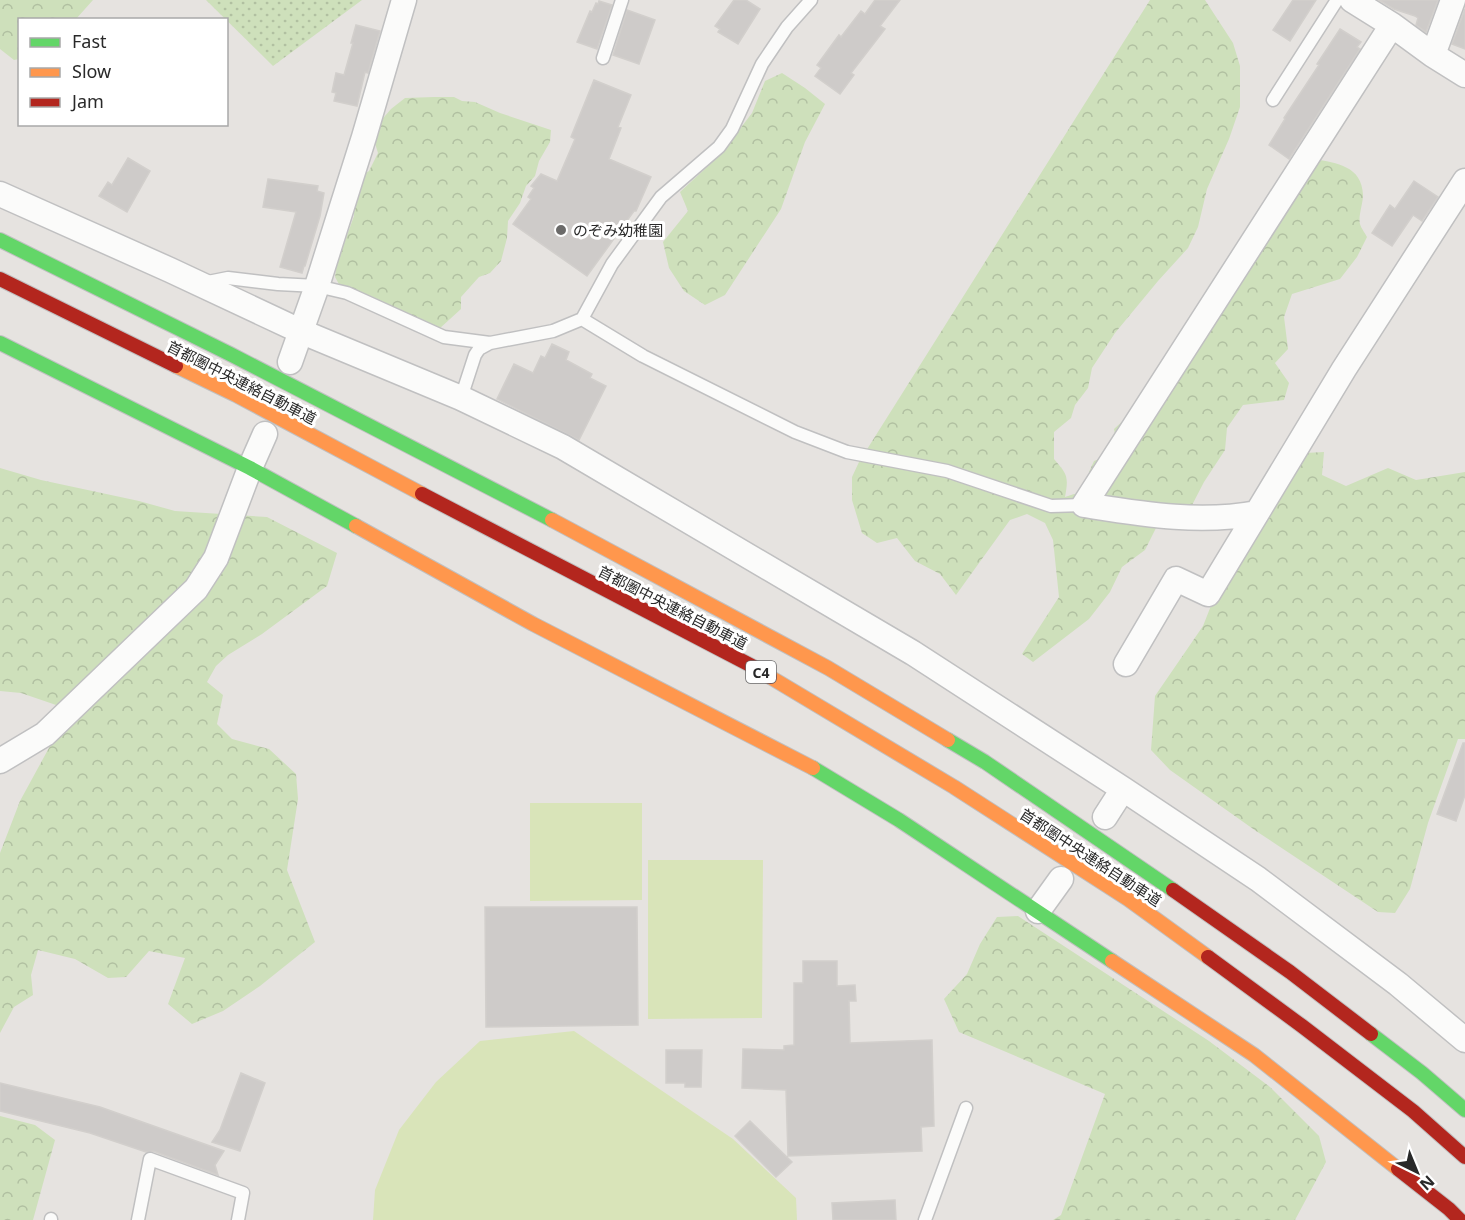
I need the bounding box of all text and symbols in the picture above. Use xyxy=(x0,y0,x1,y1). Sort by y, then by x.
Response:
legend xyxy=(18,18,228,126)
text: Fast xyxy=(72,29,107,53)
text: Slow xyxy=(72,59,111,83)
text: Jam xyxy=(70,89,104,113)
place label: のぞみ幼稚園 xyxy=(573,220,663,240)
marker: のぞみ幼稚園 xyxy=(554,223,568,237)
street label: 首都圏中央連絡自動車道 xyxy=(164,336,320,428)
street label: 首都圏中央連絡自動車道 xyxy=(595,561,751,653)
road number: C4 xyxy=(746,661,776,683)
street label: 首都圏中央連絡自動車道 xyxy=(1016,804,1166,910)
north arrow xyxy=(1387,1142,1447,1202)
text: N xyxy=(1415,1170,1439,1195)

